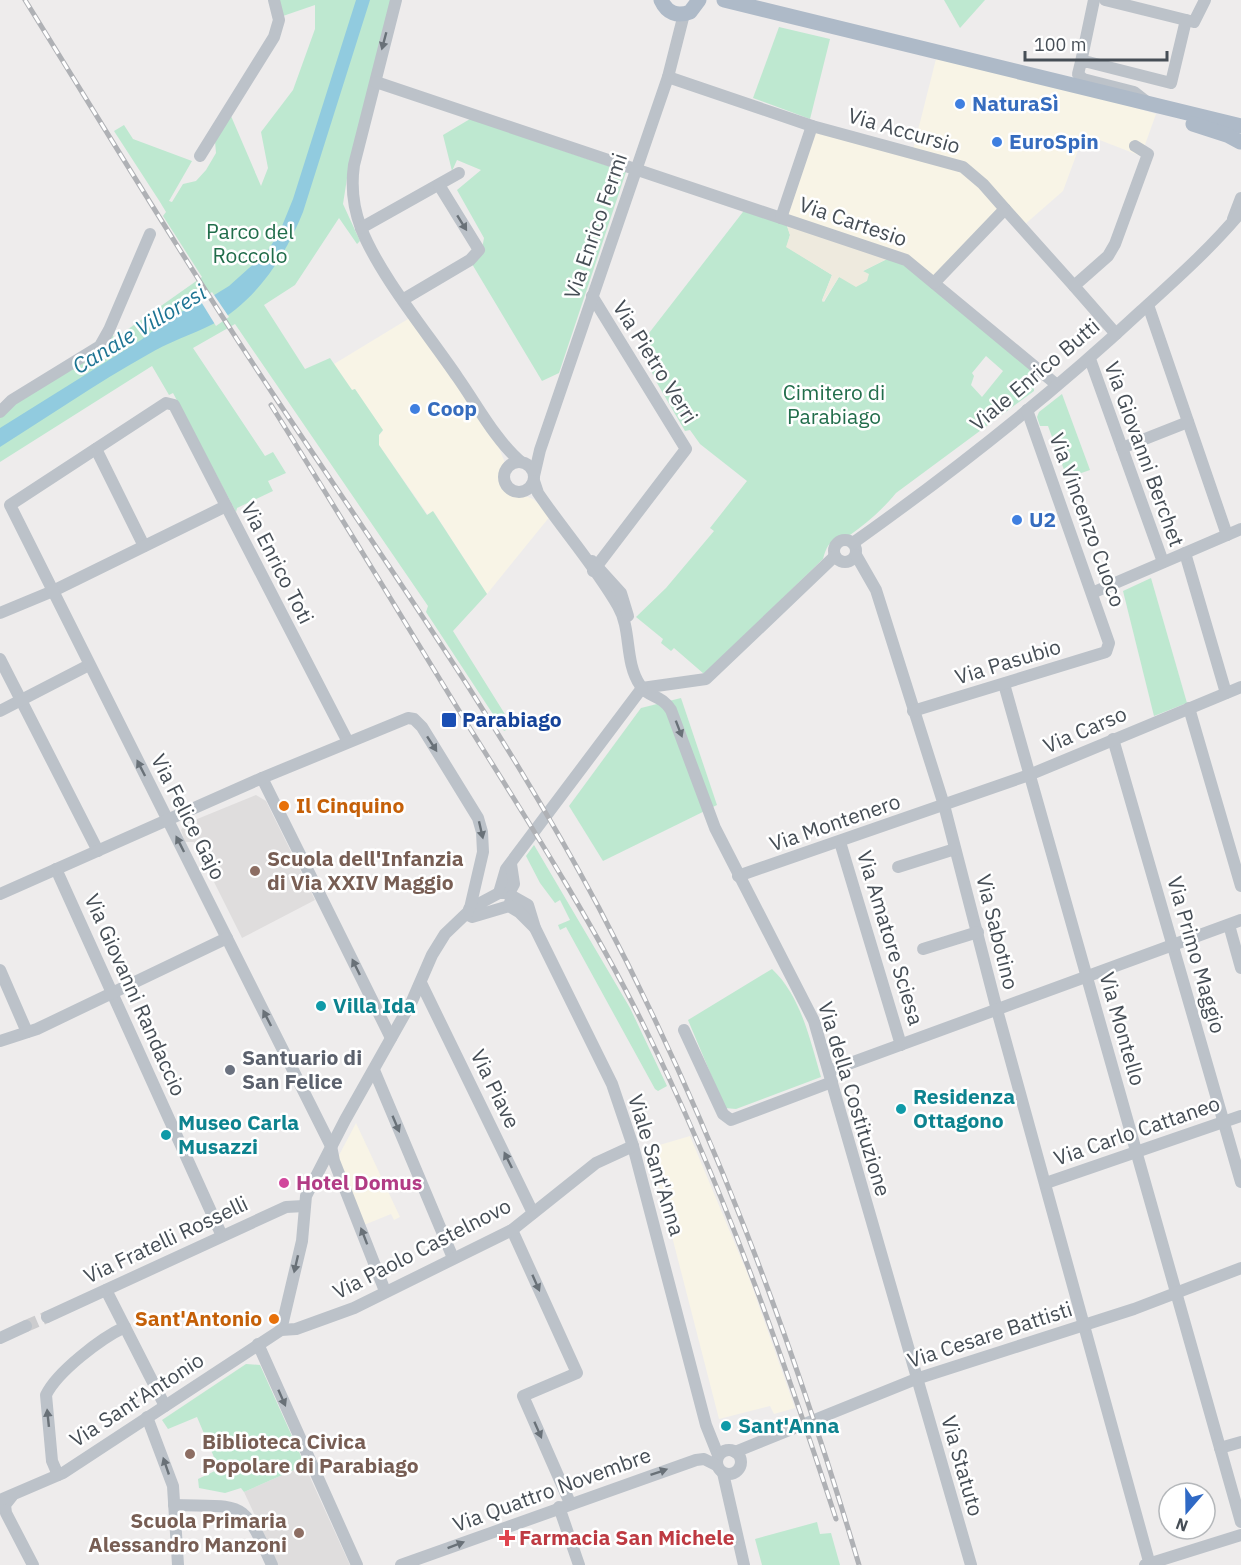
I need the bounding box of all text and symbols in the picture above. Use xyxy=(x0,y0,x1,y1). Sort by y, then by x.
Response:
scale bar xyxy=(1025,24,1168,62)
one-way arrow xyxy=(379,32,389,50)
text: 100 m xyxy=(1034,33,1086,56)
place label: NaturaSì xyxy=(972,89,1059,117)
marker: NaturaSì xyxy=(953,97,967,111)
street label: Via Accursio xyxy=(845,101,964,159)
place label: EuroSpin xyxy=(1009,127,1099,155)
marker: EuroSpin xyxy=(990,135,1004,149)
street label: Via Enrico Fermi xyxy=(557,149,633,302)
street label: Via Cartesio xyxy=(796,190,911,253)
one-way arrow xyxy=(457,215,468,231)
park label: Parco del Roccolo xyxy=(206,217,294,269)
water label: Canale Villoresi xyxy=(67,277,211,380)
street label: Via Pietro Verri xyxy=(607,295,705,428)
street label: Viale Enrico Butti xyxy=(964,312,1105,437)
street label: Via Giovanni Berchet xyxy=(1098,357,1191,550)
park label: Cimitero di Parabiago xyxy=(783,378,885,430)
place label: Coop xyxy=(427,394,477,422)
marker: Coop xyxy=(408,402,422,416)
street label: Via Vincenzo Cuoco xyxy=(1043,429,1132,611)
street label: Via Enrico Toti xyxy=(235,497,321,628)
place label: U2 xyxy=(1029,505,1056,533)
marker: U2 xyxy=(1010,513,1024,527)
street label: Via Pasubio xyxy=(951,632,1064,690)
street label: Via Carso xyxy=(1039,699,1131,759)
place label: Parabiago xyxy=(462,705,562,733)
marker: Parabiago xyxy=(440,711,458,729)
one-way arrow xyxy=(674,720,684,738)
one-way arrow xyxy=(427,736,438,752)
street label: Via Felice Gajo xyxy=(145,749,233,884)
one-way arrow xyxy=(136,759,146,776)
street label: Via Montenero xyxy=(766,787,904,858)
place label: Il Cinquino xyxy=(296,791,404,819)
marker: Il Cinquino xyxy=(277,799,291,813)
one-way arrow xyxy=(477,821,486,840)
one-way arrow xyxy=(175,835,185,853)
place label: Scuola dell'Infanzia di Via XXIV Maggio xyxy=(267,844,464,896)
street label: Via Amatore Sciesa xyxy=(851,847,931,1029)
marker: Scuola dell'Infanzia di Via XXIV Maggio xyxy=(248,864,262,878)
street label: Via Sabotino xyxy=(970,871,1026,992)
street label: Via Primo Maggio xyxy=(1161,873,1233,1037)
street label: Via Giovanni Randaccio xyxy=(79,889,193,1100)
one-way arrow xyxy=(351,958,360,975)
street label: Via Montello xyxy=(1093,969,1153,1089)
place label: Villa Ida xyxy=(333,991,416,1019)
street label: Via della Costituzione xyxy=(812,998,898,1200)
marker: Villa Ida xyxy=(314,999,328,1013)
one-way arrow xyxy=(263,1009,273,1027)
place label: Santuario di San Felice xyxy=(242,1043,362,1095)
street label: Via Piave xyxy=(465,1044,527,1133)
marker: Santuario di San Felice xyxy=(223,1063,237,1077)
place label: Residenza Ottagono xyxy=(913,1082,1015,1134)
street label: Via Carlo Cattaneo xyxy=(1050,1089,1223,1172)
street label: Viale Sant'Anna xyxy=(622,1090,692,1239)
marker: Residenza Ottagono xyxy=(894,1102,908,1116)
place label: Museo Carla Musazzi xyxy=(178,1108,299,1160)
one-way arrow xyxy=(391,1115,401,1133)
marker: Museo Carla Musazzi xyxy=(159,1128,173,1142)
one-way arrow xyxy=(503,1152,512,1169)
place label: Hotel Domus xyxy=(296,1168,422,1196)
marker: Hotel Domus xyxy=(277,1176,291,1190)
street label: Via Fratelli Rosselli xyxy=(79,1189,252,1289)
street label: Via Paolo Castelnovo xyxy=(328,1191,515,1305)
one-way arrow xyxy=(359,1227,368,1245)
one-way arrow xyxy=(291,1254,301,1273)
one-way arrow xyxy=(532,1275,541,1292)
street label: Via Cesare Battisti xyxy=(904,1294,1076,1374)
place label: Sant'Antonio xyxy=(135,1304,262,1332)
marker: Sant'Antonio xyxy=(267,1312,281,1326)
street label: Via Sant'Antonio xyxy=(64,1345,209,1453)
one-way arrow xyxy=(277,1389,286,1406)
one-way arrow xyxy=(43,1408,52,1427)
place label: Sant'Anna xyxy=(738,1411,840,1439)
street label: Via Statuto xyxy=(935,1412,991,1519)
marker: Sant'Anna xyxy=(719,1419,733,1433)
one-way arrow xyxy=(533,1421,542,1438)
place label: Biblioteca Civica Popolare di Parabiago xyxy=(202,1427,419,1479)
street label: Via Quattro Novembre xyxy=(449,1440,655,1538)
marker: Biblioteca Civica Popolare di Parabiago xyxy=(183,1447,197,1461)
one-way arrow xyxy=(161,1457,171,1475)
one-way arrow xyxy=(650,1467,668,1477)
north arrow xyxy=(1157,1481,1217,1541)
place label: Scuola Primaria Alessandro Manzoni xyxy=(88,1506,287,1558)
text: N xyxy=(1173,1514,1191,1536)
place label: Farmacia San Michele xyxy=(519,1523,735,1551)
marker: Scuola Primaria Alessandro Manzoni xyxy=(292,1526,306,1540)
marker: Farmacia San Michele xyxy=(500,1531,514,1545)
one-way arrow xyxy=(447,1540,465,1550)

